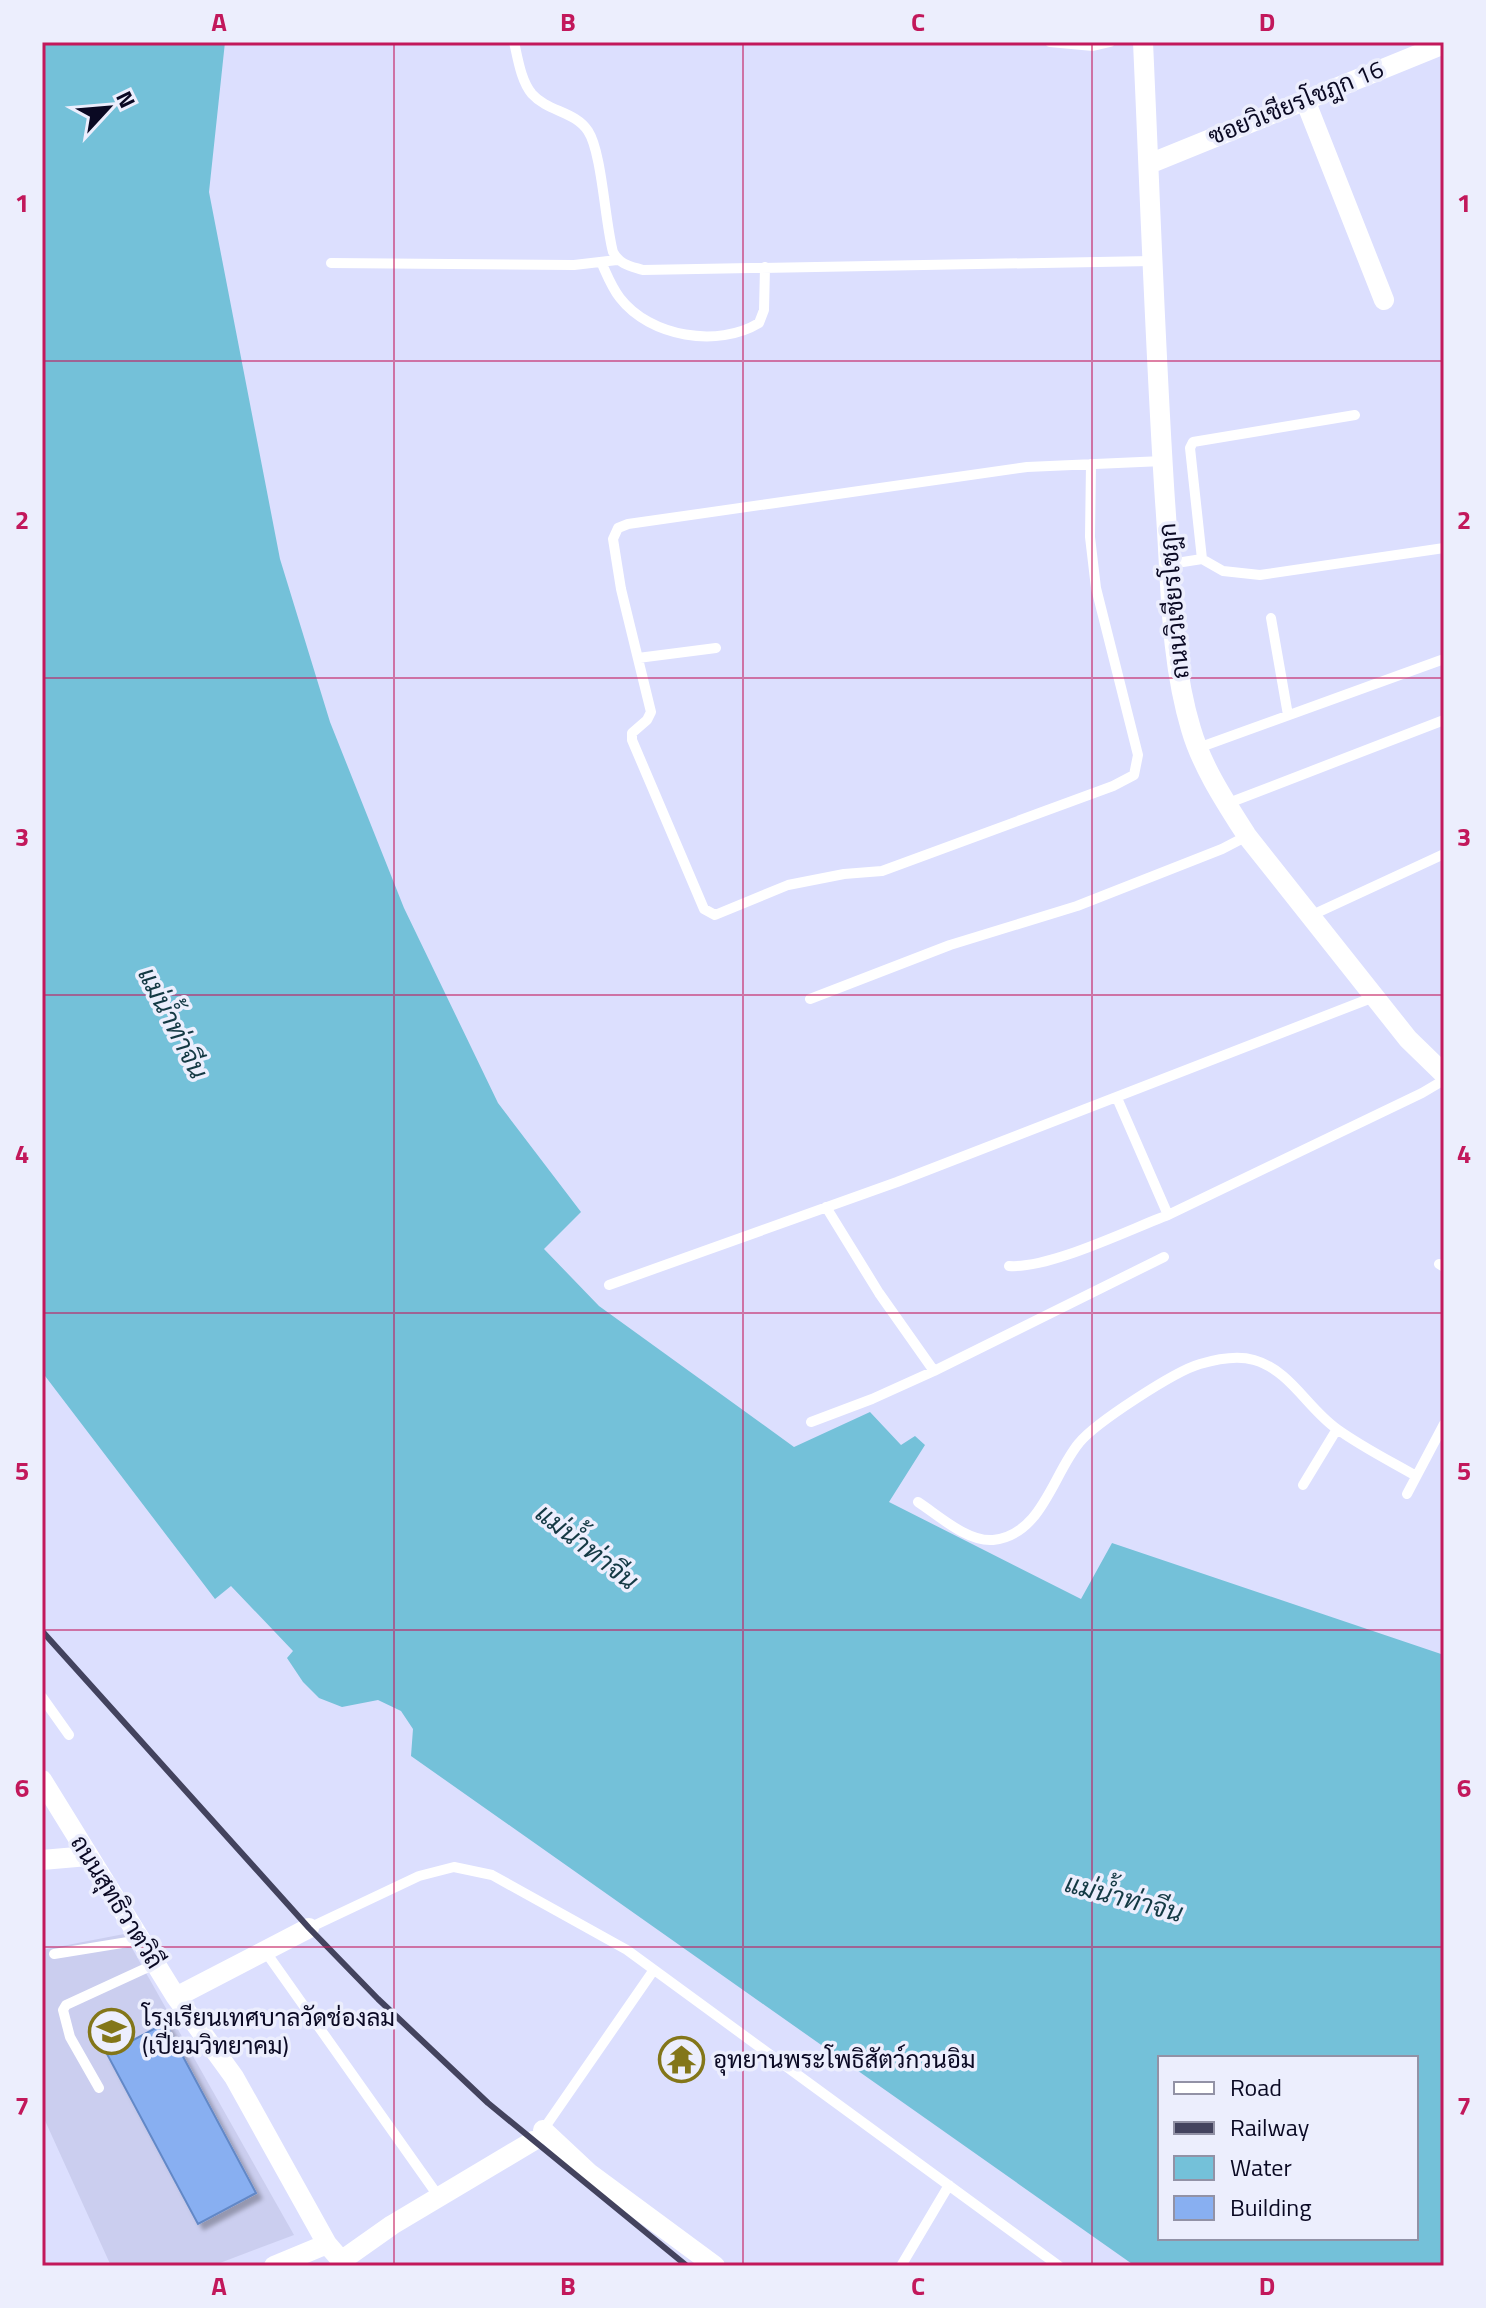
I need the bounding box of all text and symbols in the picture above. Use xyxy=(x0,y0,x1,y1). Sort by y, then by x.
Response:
text: A xyxy=(211,2,227,41)
text: B xyxy=(560,2,576,41)
text: C xyxy=(911,2,925,41)
text: D xyxy=(1259,2,1275,41)
street label: ซอยวิเชียรโชฎก 16 xyxy=(1202,50,1389,154)
north arrow xyxy=(68,68,148,148)
text: N xyxy=(107,85,145,114)
text: 1 xyxy=(15,183,29,222)
text: 1 xyxy=(1457,183,1471,222)
text: 2 xyxy=(15,500,29,539)
text: 2 xyxy=(1457,500,1471,539)
street label: ถนนวิเชียรโชฎก xyxy=(1148,522,1198,681)
text: 3 xyxy=(15,817,29,856)
text: 3 xyxy=(1457,817,1471,856)
water label: แม่น้ำท่าจีน xyxy=(129,960,219,1086)
text: 4 xyxy=(15,1134,29,1173)
text: 4 xyxy=(1457,1134,1471,1173)
text: 5 xyxy=(15,1451,29,1490)
text: 5 xyxy=(1457,1451,1471,1490)
water label: แม่น้ำท่าจีน xyxy=(528,1493,648,1599)
text: 6 xyxy=(15,1768,29,1807)
text: 6 xyxy=(1457,1768,1471,1807)
street label: ถนนสุทธิวาตวิถี xyxy=(62,1827,173,1975)
water label: แม่น้ำท่าจีน xyxy=(1061,1862,1188,1932)
place label: โรงเรียนเทศบาลวัดช่องลม (เปี่ยมวิทยาคม) xyxy=(140,1999,395,2063)
school or university icon: โรงเรียนเทศบาลวัดช่องลม (เปี่ยมวิทยาคม) xyxy=(87,2008,135,2056)
temple icon: อุทยานพระโพธิสัตว์กวนอิม xyxy=(658,2036,706,2084)
place label: อุทยานพระโพธิสัตว์กวนอิม xyxy=(713,2041,976,2077)
legend xyxy=(1158,2056,1418,2240)
text: Road xyxy=(1230,2069,1282,2105)
text: 7 xyxy=(15,2086,29,2125)
text: 7 xyxy=(1457,2086,1471,2125)
text: Railway xyxy=(1230,2109,1310,2145)
text: Water xyxy=(1230,2149,1292,2185)
text: Building xyxy=(1230,2189,1312,2225)
text: A xyxy=(211,2266,227,2305)
text: B xyxy=(560,2266,576,2305)
text: C xyxy=(911,2266,925,2305)
text: D xyxy=(1259,2266,1275,2305)

